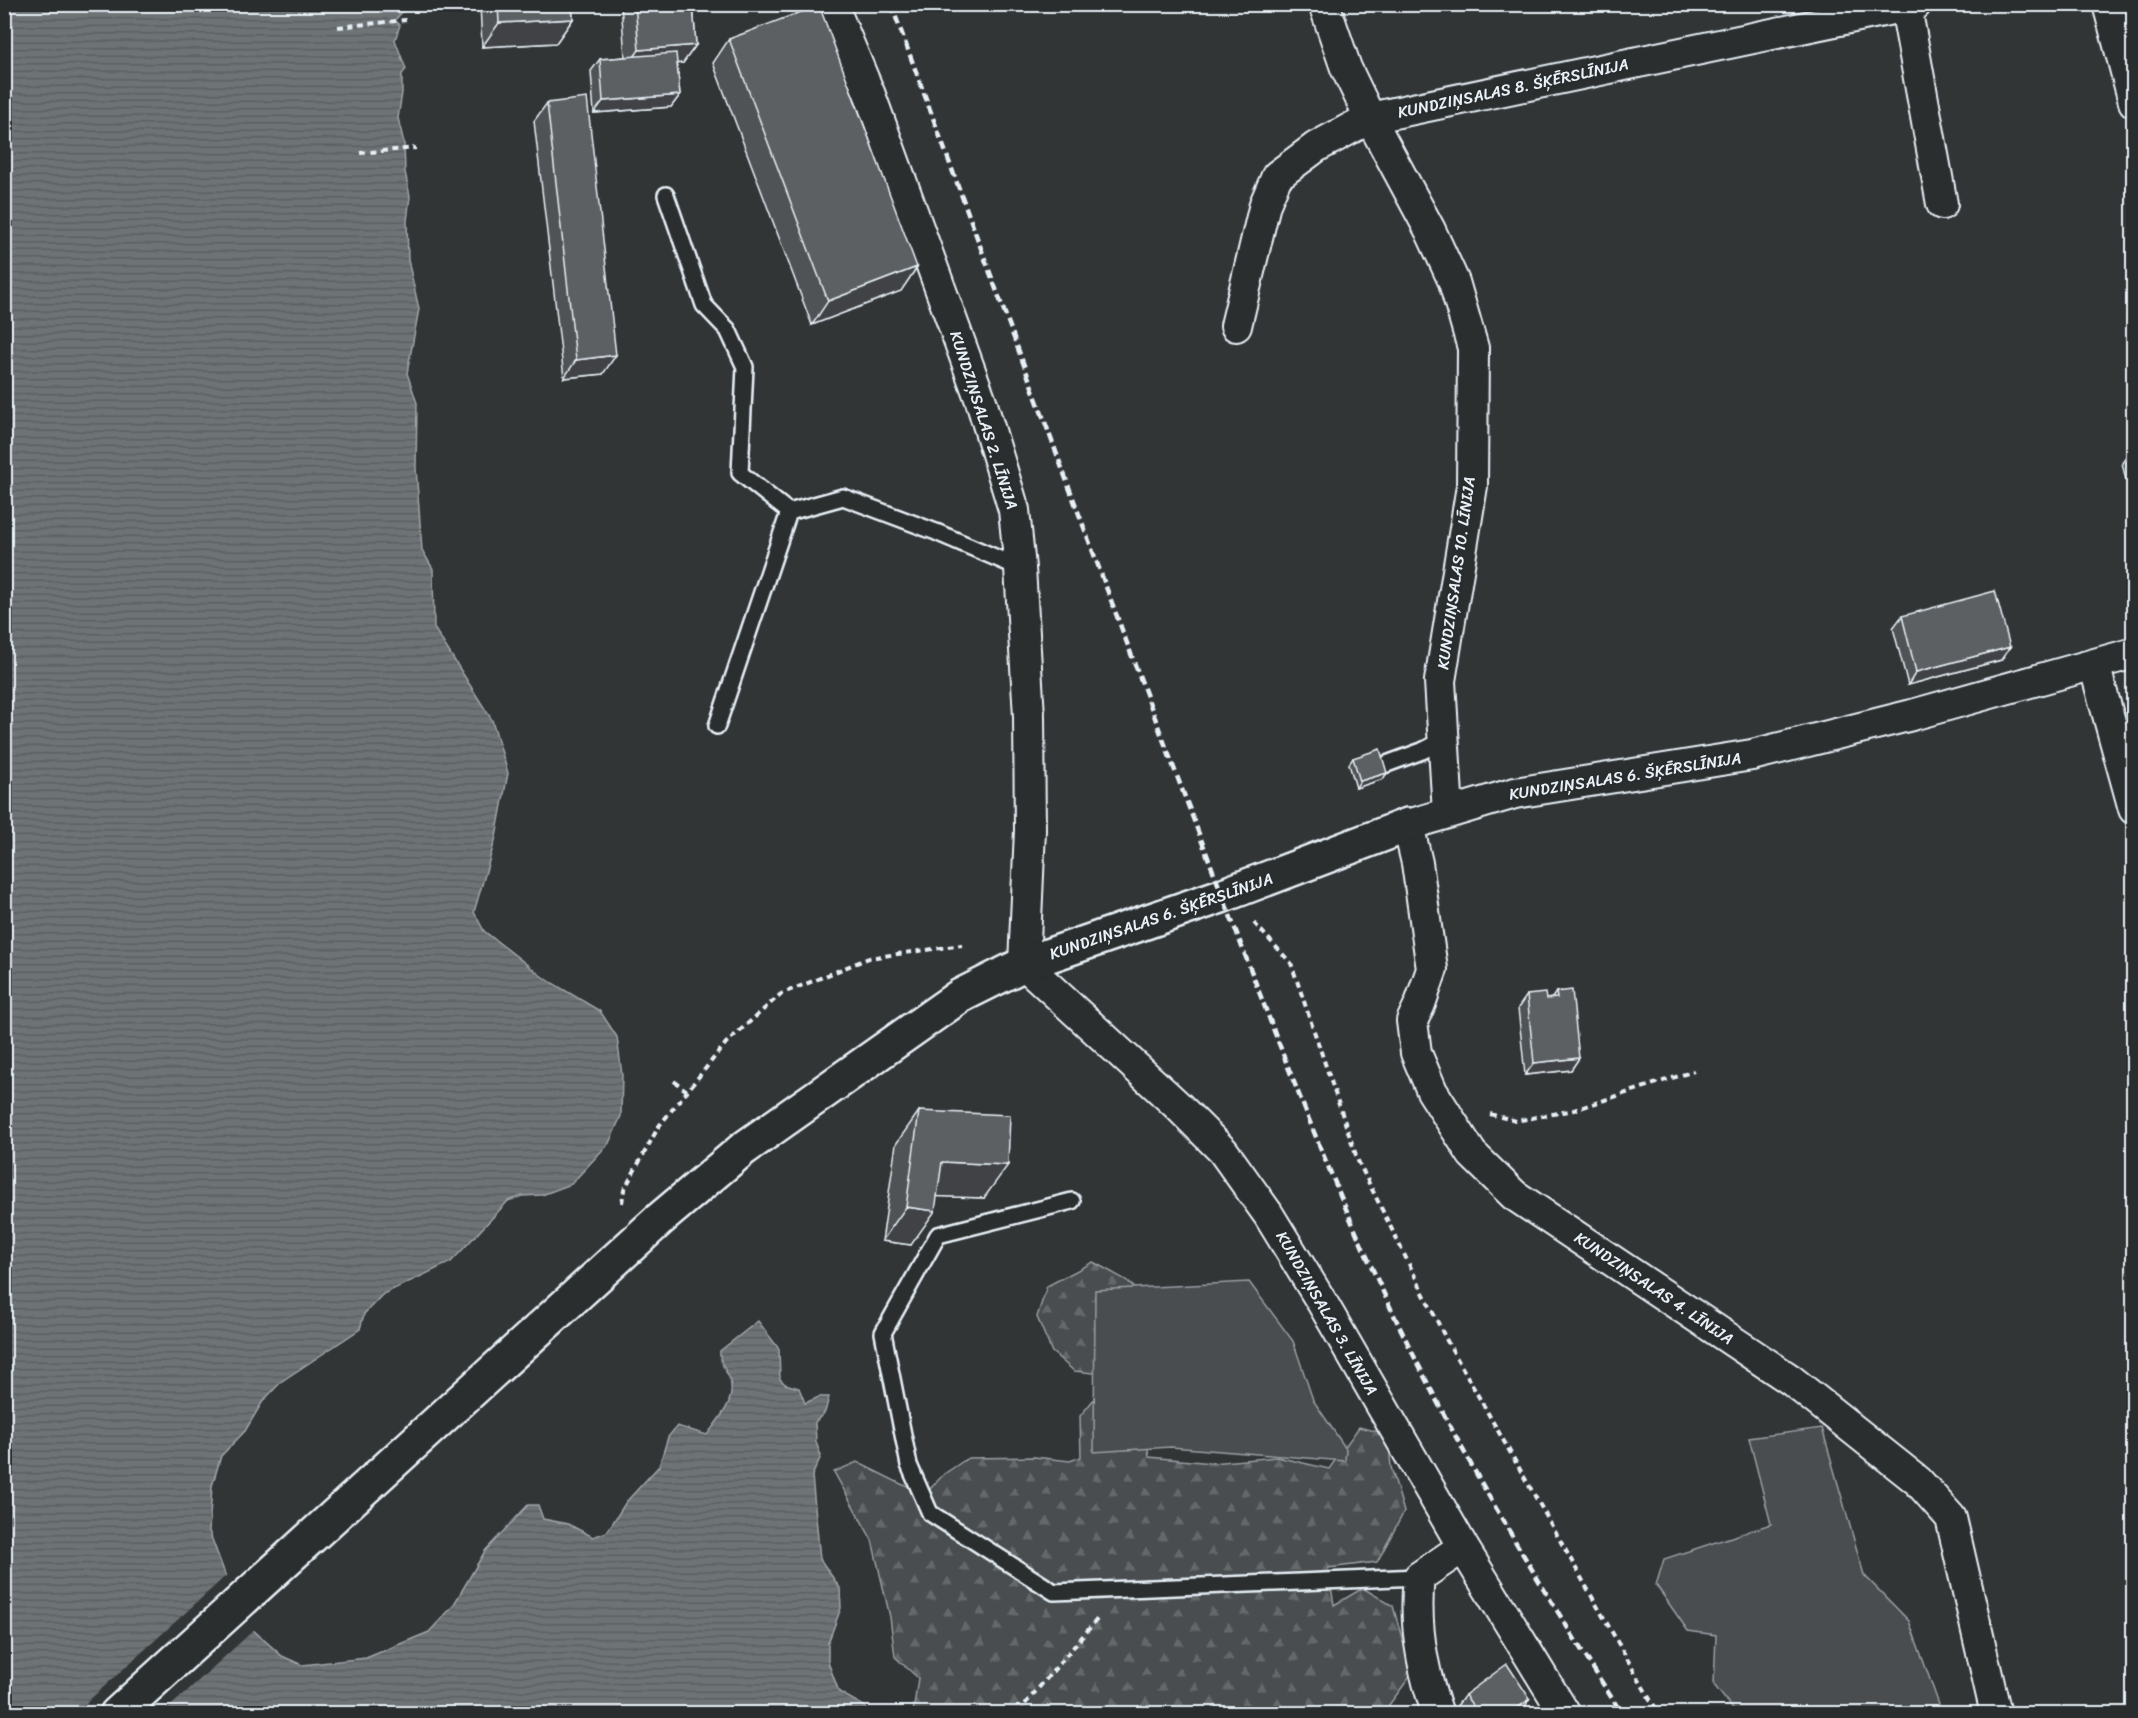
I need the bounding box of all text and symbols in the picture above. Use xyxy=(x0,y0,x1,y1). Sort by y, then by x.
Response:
street label: KUNDZIŅSALAS 8. ŠĶĒRSLĪNIJA xyxy=(1395,49,1631,127)
street label: KUNDZIŅSALAS 2. LĪNIJA xyxy=(941,327,1027,513)
street label: KUNDZIŅSALAS 10. LĪNIJA xyxy=(1428,475,1484,671)
street label: KUNDZIŅSALAS 6. ŠĶĒRSLĪNIJA xyxy=(1507,743,1743,809)
street label: KUNDZIŅSALAS 6. ŠĶĒRSLĪNIJA xyxy=(1045,864,1277,968)
street label: KUNDZIŅSALAS 4. LĪNIJA xyxy=(1568,1224,1740,1352)
street label: KUNDZIŅSALAS 3. LĪNIJA xyxy=(1268,1225,1386,1401)

